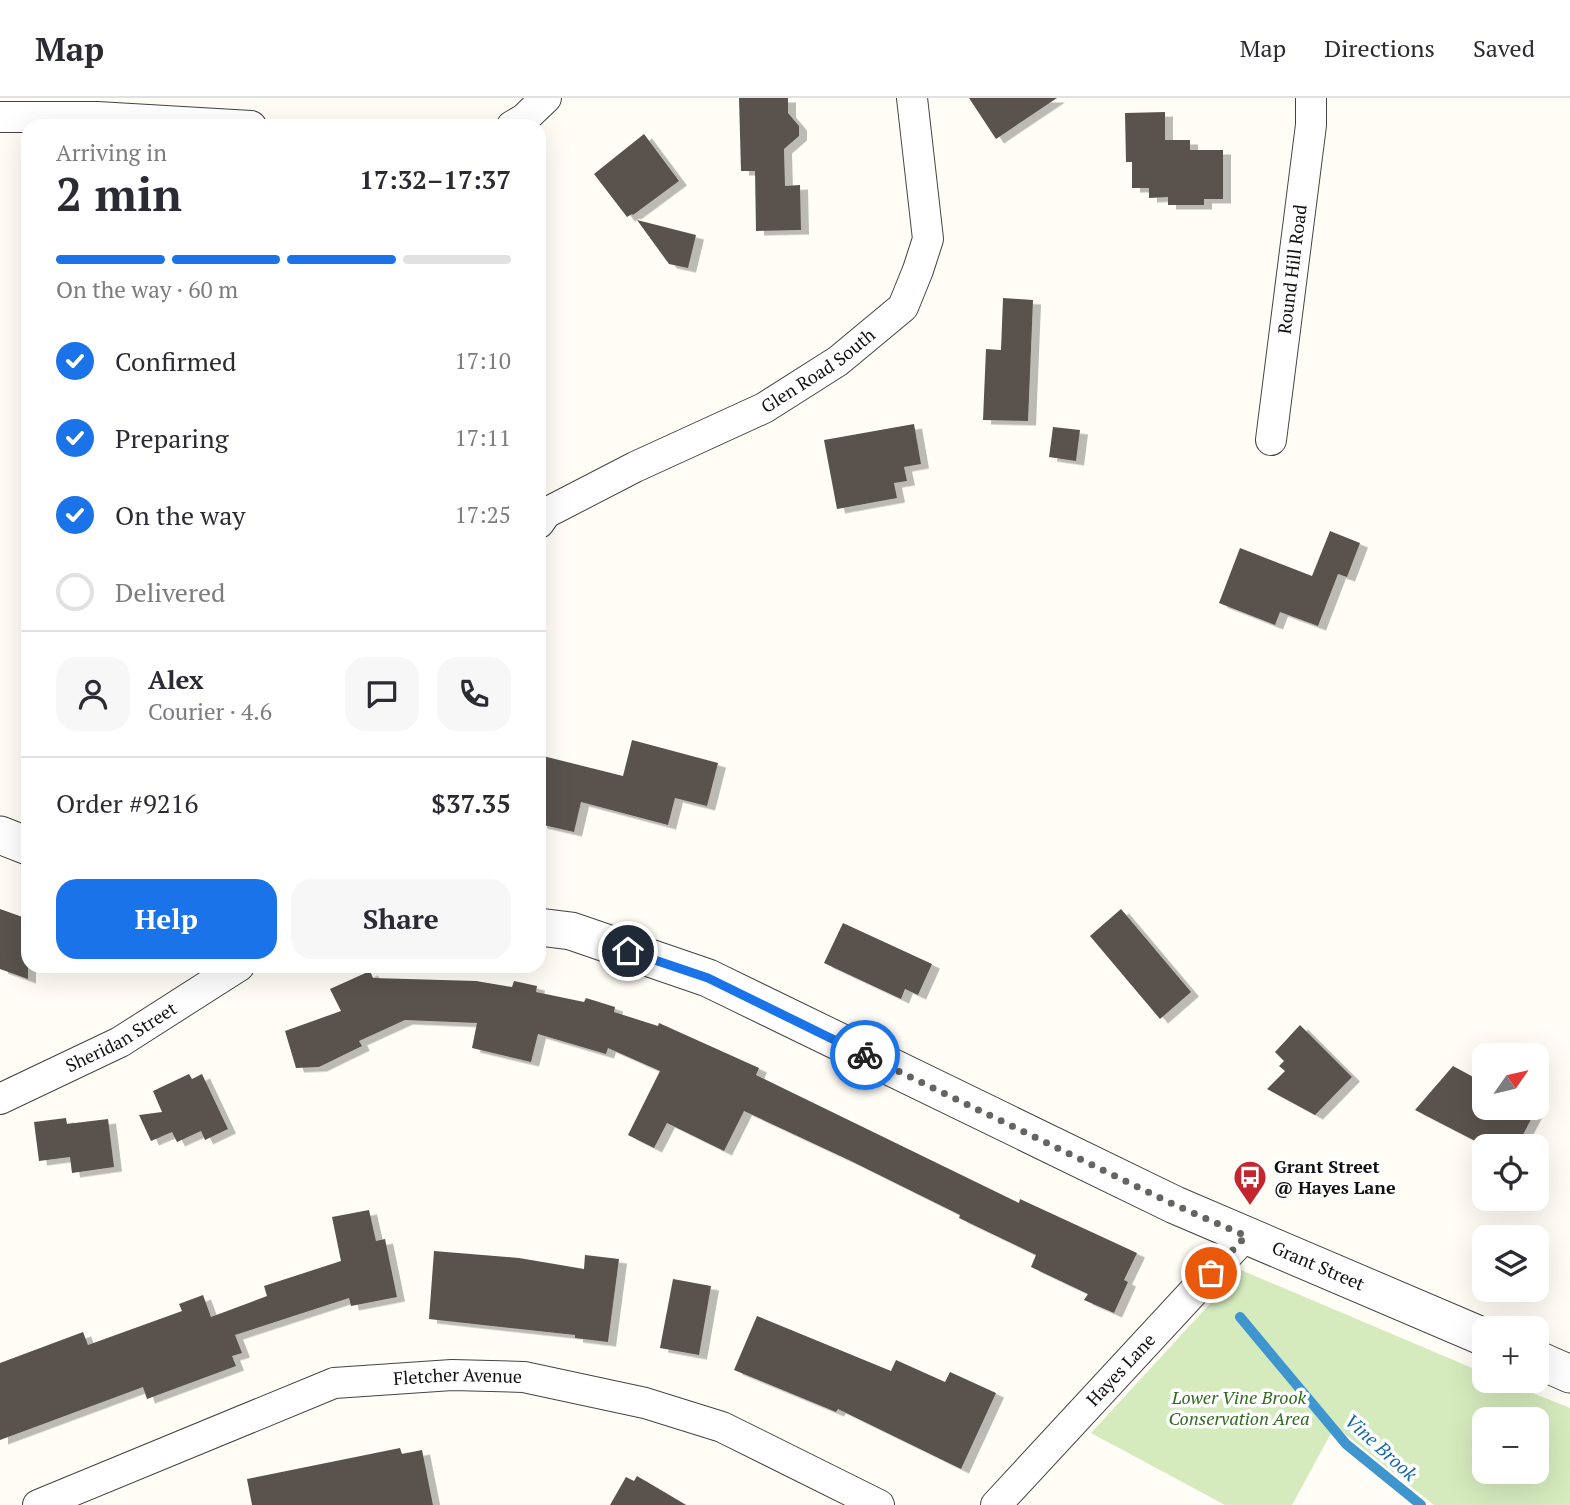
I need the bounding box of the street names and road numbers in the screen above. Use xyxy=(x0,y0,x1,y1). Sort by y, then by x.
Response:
street label: Round Hill Road xyxy=(1272,203,1312,335)
street label: Glen Road South xyxy=(756,322,880,418)
street label: Sheridan Street xyxy=(61,996,181,1077)
street label: Grant Street xyxy=(1269,1235,1369,1296)
street label: Hayes Lane xyxy=(1081,1328,1160,1411)
street label: Fletcher Avenue xyxy=(392,1362,522,1390)

